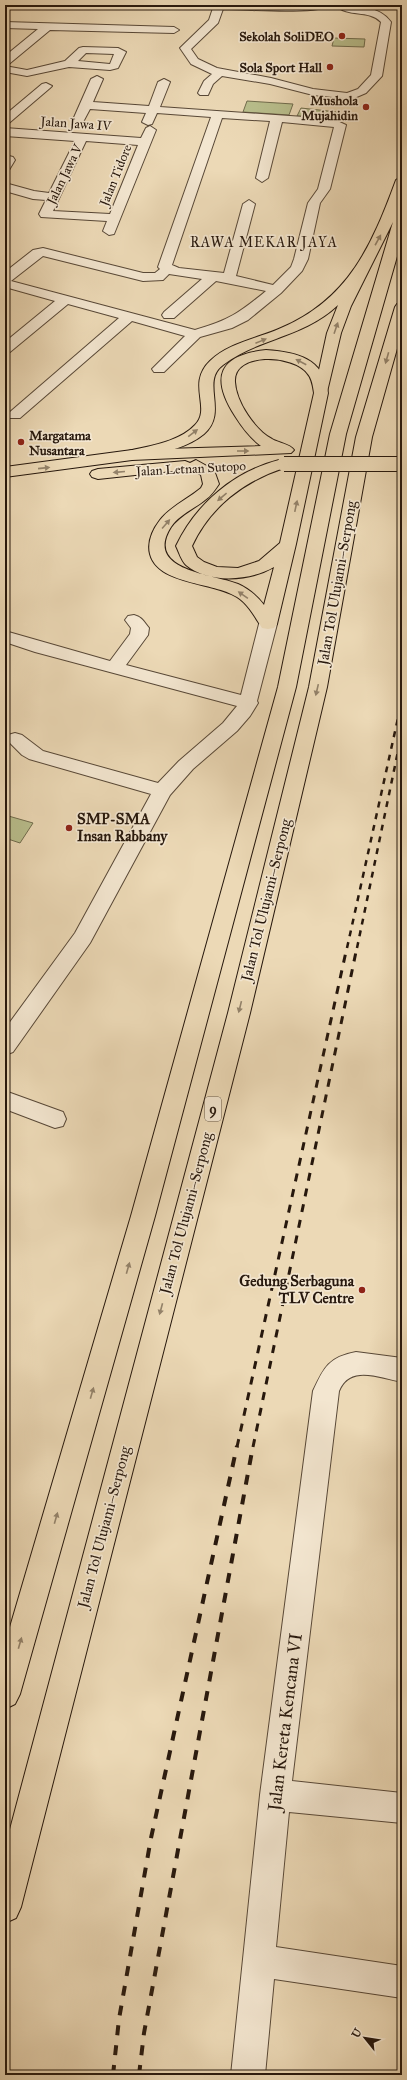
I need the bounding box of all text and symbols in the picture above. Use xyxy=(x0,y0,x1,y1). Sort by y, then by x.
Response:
place label: Sekolah SoliDEO xyxy=(239,29,334,45)
marker: Sekolah SoliDEO xyxy=(337,31,347,41)
place label: Sola Sport Hall xyxy=(239,60,322,76)
marker: Sola Sport Hall xyxy=(325,62,335,72)
place label: Mushola Mujahidin xyxy=(301,93,359,124)
marker: Mushola Mujahidin xyxy=(361,102,371,112)
street label: Jalan Jawa IV xyxy=(38,113,113,135)
street label: Jalan Jawa V xyxy=(42,141,87,209)
street label: Jalan Tidore xyxy=(96,142,136,210)
district label: RAWA MEKAR JAYA xyxy=(190,234,338,252)
one-way arrow xyxy=(374,234,381,246)
one-way arrow xyxy=(333,322,339,334)
one-way arrow xyxy=(255,338,267,345)
one-way arrow xyxy=(384,352,390,364)
one-way arrow xyxy=(295,359,307,366)
place label: Margatama Nusantara xyxy=(29,428,91,459)
one-way arrow xyxy=(188,429,199,437)
marker: Margatama Nusantara xyxy=(16,437,26,447)
one-way arrow xyxy=(237,448,250,454)
street label: Jalan Letnan Sutopo xyxy=(134,458,247,480)
one-way arrow xyxy=(38,465,50,471)
one-way arrow xyxy=(113,469,125,475)
one-way arrow xyxy=(217,493,227,502)
street label: Jalan Tol Ulujami–Serpong xyxy=(313,498,362,669)
one-way arrow xyxy=(294,500,300,512)
one-way arrow xyxy=(161,519,170,530)
one-way arrow xyxy=(238,591,249,599)
one-way arrow xyxy=(314,684,320,696)
place label: SMP-SMA Insan Rabbany xyxy=(77,810,168,846)
street label: Jalan Tol Ulujami–Serpong xyxy=(237,816,296,985)
marker: SMP-SMA Insan Rabbany xyxy=(64,823,74,833)
one-way arrow xyxy=(237,1001,243,1013)
road number: 9 xyxy=(205,1097,221,1121)
street label: Jalan Tol Ulujami–Serpong xyxy=(155,1129,218,1298)
one-way arrow xyxy=(125,1262,131,1274)
place label: Gedung Serbaguna TLV Centre xyxy=(239,1272,355,1307)
marker: Gedung Serbaguna TLV Centre xyxy=(357,1285,367,1295)
one-way arrow xyxy=(158,1303,164,1315)
one-way arrow xyxy=(89,1387,95,1399)
street label: Jalan Tol Ulujami–Serpong xyxy=(73,1443,136,1612)
one-way arrow xyxy=(53,1512,59,1524)
street label: Jalan Kereta Kencana VI xyxy=(263,1632,308,1814)
one-way arrow xyxy=(17,1637,23,1649)
north arrow xyxy=(345,2018,385,2058)
text: U xyxy=(349,2026,365,2040)

